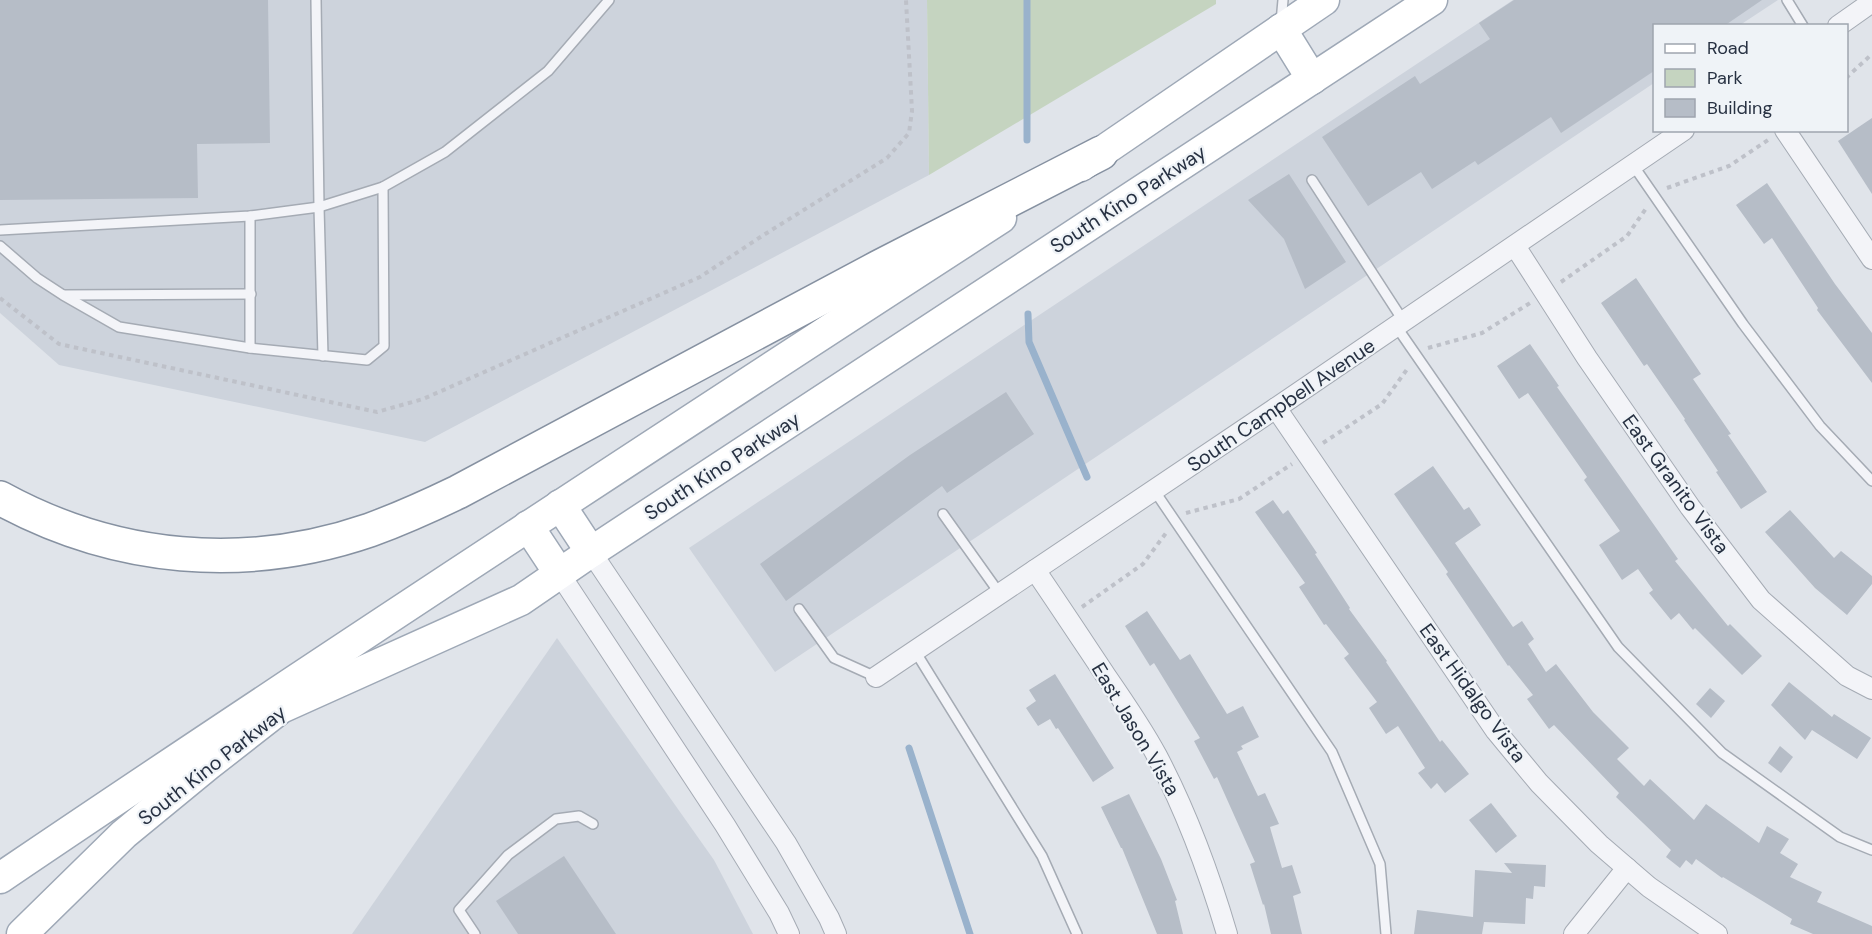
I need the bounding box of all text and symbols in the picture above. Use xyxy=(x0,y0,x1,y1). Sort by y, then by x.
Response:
legend xyxy=(1653,24,1848,132)
text: Road xyxy=(1707,36,1749,60)
text: Park xyxy=(1707,66,1743,90)
text: Building xyxy=(1707,96,1772,120)
street label: South Kino Parkway xyxy=(1045,139,1211,259)
street label: South Campbell Avenue xyxy=(1182,332,1380,478)
street label: South Kino Parkway xyxy=(639,406,805,526)
street label: East Granito Vista xyxy=(1617,409,1735,559)
street label: East Hidalgo Vista xyxy=(1414,618,1532,768)
street label: East Jason Vista xyxy=(1086,658,1186,800)
street label: South Kino Parkway xyxy=(133,699,291,831)

